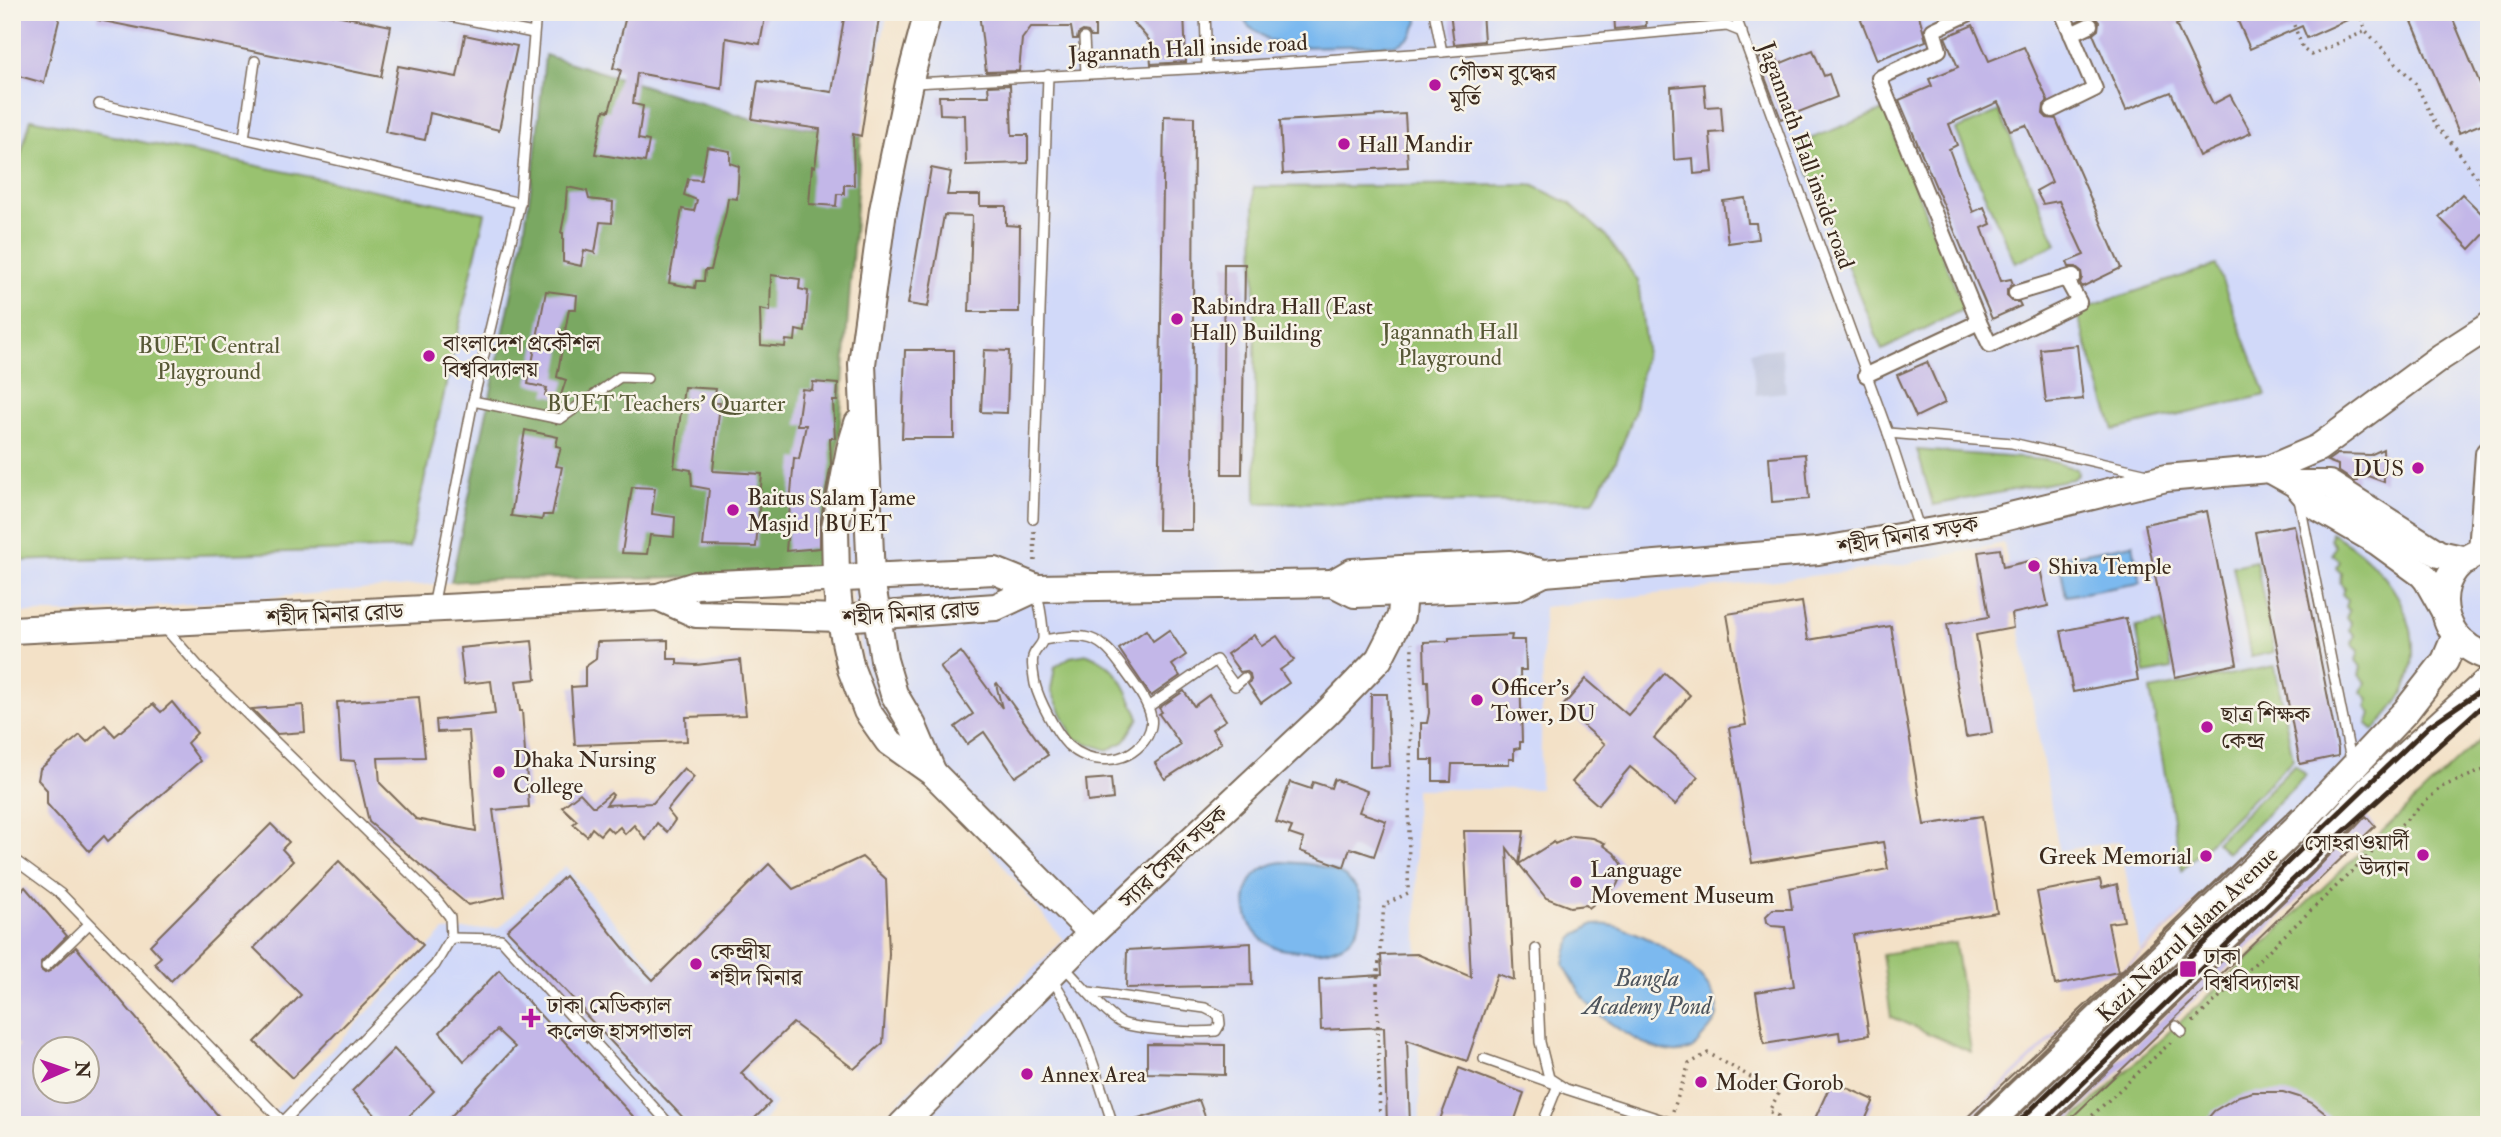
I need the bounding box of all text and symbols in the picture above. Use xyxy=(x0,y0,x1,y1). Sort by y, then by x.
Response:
street label: Jagannath Hall inside road xyxy=(1067,28,1308,69)
street label: Jagannath Hall inside road xyxy=(1752,37,1861,273)
place label: গৌতম বুদ্ধের মূর্তি xyxy=(1448,58,1557,113)
marker: গৌতম বুদ্ধের মূর্তি xyxy=(1427,77,1443,93)
place label: Hall Mandir xyxy=(1358,130,1473,159)
marker: Hall Mandir xyxy=(1336,136,1352,152)
place label: Rabindra Hall (East Hall) Building xyxy=(1191,292,1373,347)
marker: Rabindra Hall (East Hall) Building xyxy=(1169,311,1185,327)
park label: Jagannath Hall Playground xyxy=(1381,317,1518,372)
place label: বাংলাদেশ প্রকৌশল বিশ্ববিদ্যালয় xyxy=(442,329,601,384)
park label: BUET Central Playground xyxy=(138,331,280,386)
marker: বাংলাদেশ প্রকৌশল বিশ্ববিদ্যালয় xyxy=(421,348,437,364)
park label: BUET Teachers' Quarter xyxy=(547,389,786,418)
place label: DUS xyxy=(2353,454,2404,483)
marker: DUS xyxy=(2410,460,2426,476)
place label: Baitus Salam Jame Masjid | BUET xyxy=(747,483,916,538)
marker: Baitus Salam Jame Masjid | BUET xyxy=(725,502,741,518)
street label: শহীদ মিনার সড়ক xyxy=(1835,509,1981,562)
place label: Shiva Temple xyxy=(2048,552,2172,582)
marker: Shiva Temple xyxy=(2026,558,2042,574)
street label: শহীদ মিনার রোড xyxy=(841,594,981,633)
street label: শহীদ মিনার রোড xyxy=(265,596,405,633)
place label: Officer's Tower, DU xyxy=(1491,673,1596,728)
marker: Officer's Tower, DU xyxy=(1469,692,1485,708)
place label: ছাত্র শিক্ষক কেন্দ্র xyxy=(2220,700,2311,755)
marker: ছাত্র শিক্ষক কেন্দ্র xyxy=(2199,719,2215,735)
place label: Dhaka Nursing College xyxy=(513,745,657,800)
marker: Dhaka Nursing College xyxy=(491,764,507,780)
street label: স্যার সৈয়দ সড়ক xyxy=(1112,799,1234,916)
place label: সোহরাওয়ার্দী উদ্যান xyxy=(2304,828,2410,883)
street label: Kazi Nazrul Islam Avenue xyxy=(2091,840,2284,1029)
place label: Greek Memorial xyxy=(2039,842,2192,871)
marker: সোহরাওয়ার্দী উদ্যান xyxy=(2415,847,2431,863)
marker: Greek Memorial xyxy=(2198,848,2214,864)
place label: Language Movement Museum xyxy=(1590,855,1775,910)
marker: Language Movement Museum xyxy=(1568,874,1584,890)
place label: কেন্দ্রীয় শহীদ মিনার xyxy=(709,937,804,992)
place label: ঢাকা বিশ্ববিদ্যালয় xyxy=(2203,942,2300,997)
marker: কেন্দ্রীয় শহীদ মিনার xyxy=(688,956,704,972)
marker: ঢাকা বিশ্ববিদ্যালয় xyxy=(2178,959,2198,979)
water label: Bangla Academy Pond xyxy=(1580,963,1713,1022)
place label: ঢাকা মেডিক্যাল কলেজ হাসপাতাল xyxy=(546,991,693,1046)
marker: ঢাকা মেডিক্যাল কলেজ হাসপাতাল xyxy=(521,1008,541,1028)
north arrow xyxy=(32,1036,102,1106)
text: N xyxy=(70,1060,94,1079)
place label: Annex Area xyxy=(1040,1060,1147,1089)
marker: Annex Area xyxy=(1019,1066,1035,1082)
place label: Moder Gorob xyxy=(1715,1068,1843,1097)
marker: Moder Gorob xyxy=(1693,1074,1709,1090)

